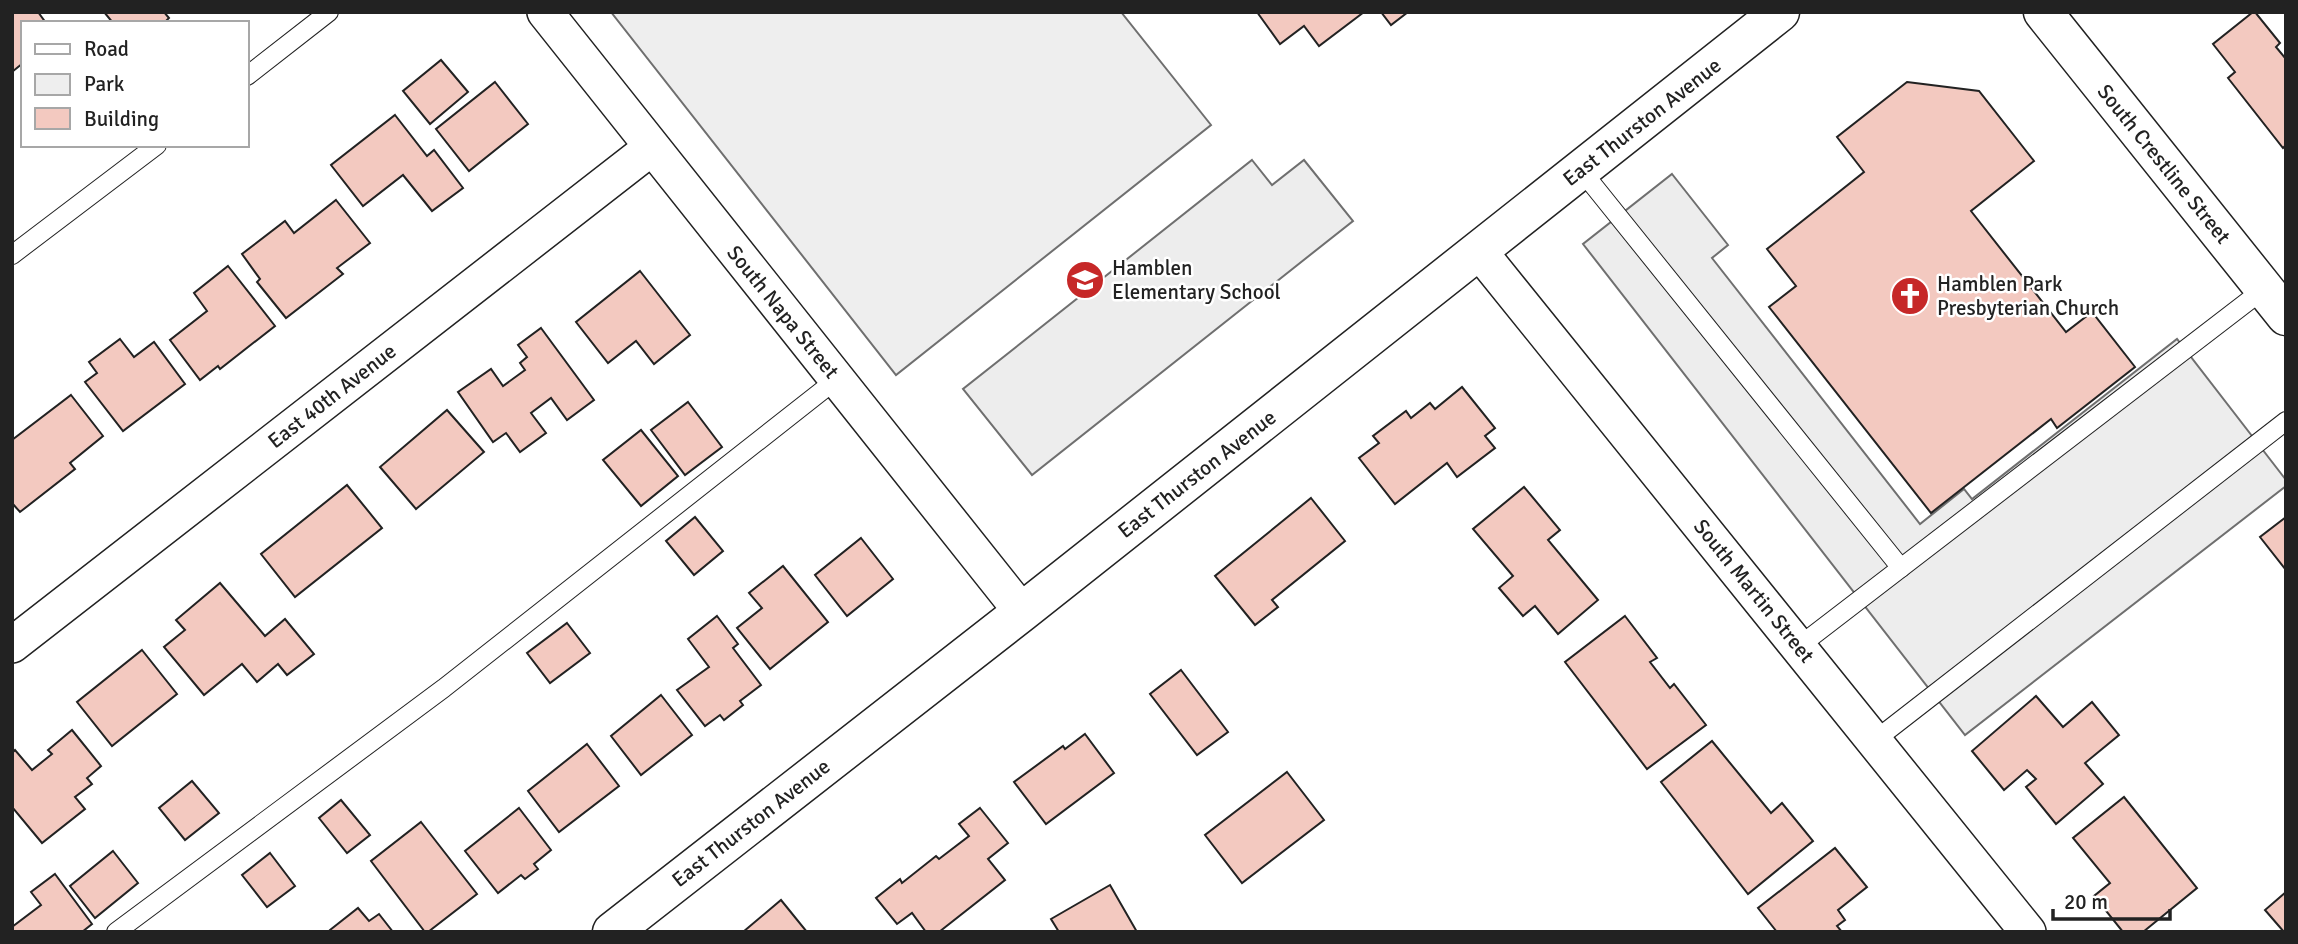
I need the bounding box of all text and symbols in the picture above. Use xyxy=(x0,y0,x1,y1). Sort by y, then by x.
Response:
legend xyxy=(21,21,248,147)
text: Road xyxy=(84,36,129,62)
street label: East Thurston Avenue xyxy=(1558,52,1726,192)
text: Park xyxy=(84,71,125,97)
street label: South Crestline Street xyxy=(2092,79,2236,249)
text: Building xyxy=(84,106,159,132)
street label: South Napa Street xyxy=(721,240,845,384)
place label: Hamblen Elementary School xyxy=(1112,255,1281,305)
school or university icon: Hamblen Elementary School xyxy=(1064,259,1106,301)
place label: Hamblen Park Presbyterian Church xyxy=(1937,271,2119,321)
church icon: Hamblen Park Presbyterian Church xyxy=(1889,275,1931,317)
street label: East 40th Avenue xyxy=(263,338,401,454)
street label: East Thurston Avenue xyxy=(1113,404,1281,544)
street label: South Martin Street xyxy=(1688,514,1820,668)
street label: East Thurston Avenue xyxy=(667,753,835,893)
scale bar xyxy=(2053,878,2170,922)
text: 20 m xyxy=(2064,889,2108,915)

